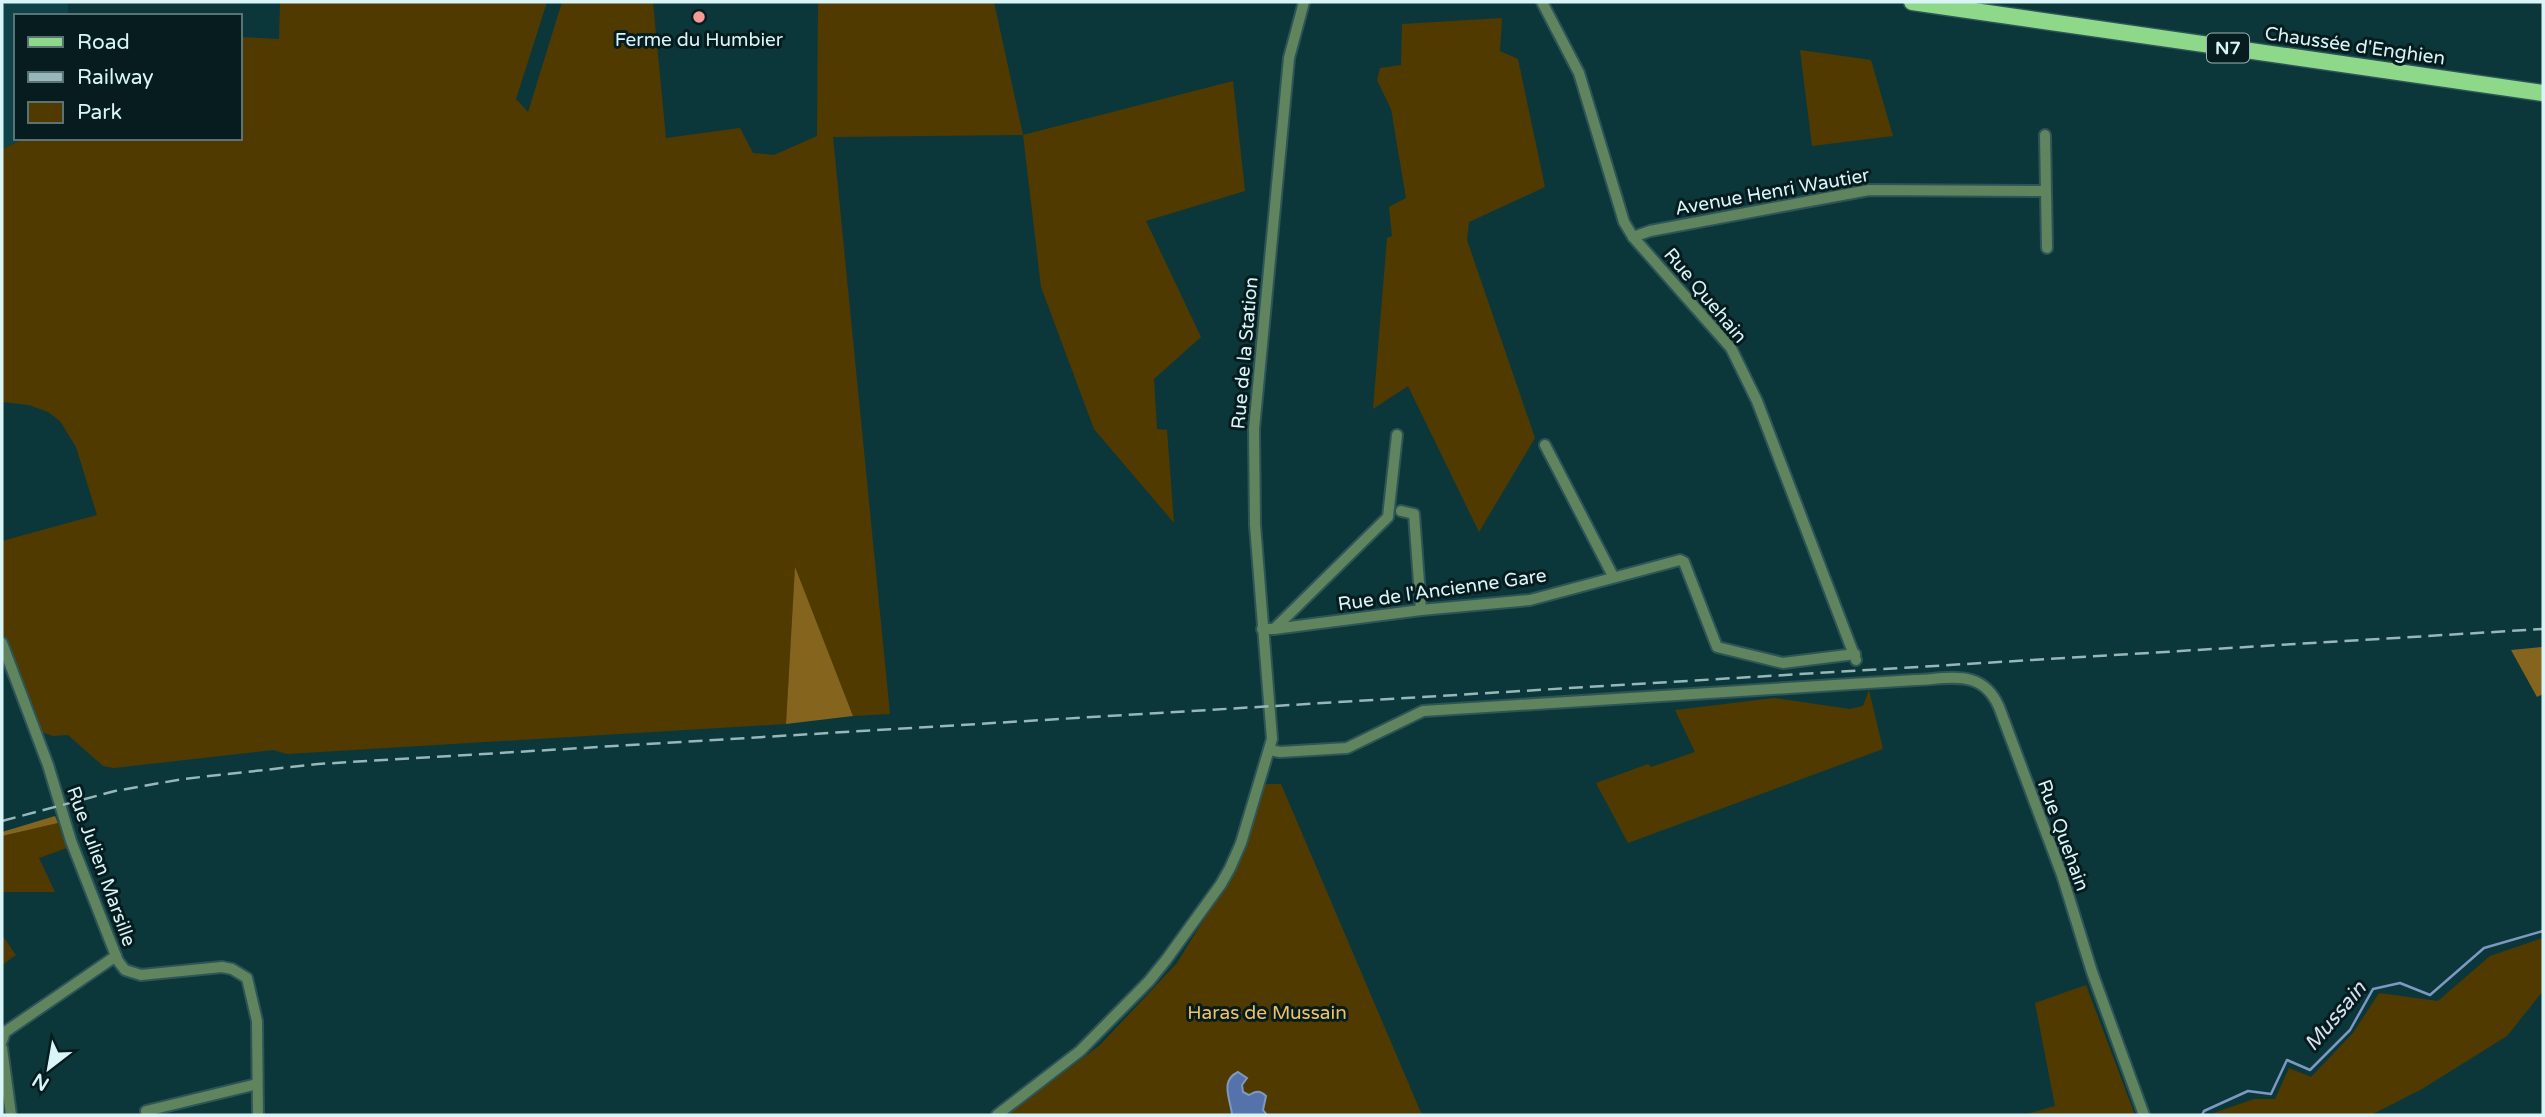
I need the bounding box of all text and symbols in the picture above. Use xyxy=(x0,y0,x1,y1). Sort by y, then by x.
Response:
marker: Ferme du Humbier xyxy=(691,9,707,25)
legend xyxy=(14,14,242,140)
street label: Chaussée d'Enghien xyxy=(2263,22,2447,70)
place label: Ferme du Humbier xyxy=(615,29,784,51)
text: Road xyxy=(77,30,130,55)
road number: N7 xyxy=(2207,33,2249,62)
text: Railway xyxy=(77,65,154,90)
text: Park xyxy=(77,100,122,125)
street label: Avenue Henri Wautier xyxy=(1673,164,1872,220)
street label: Rue Quehain xyxy=(1659,244,1751,348)
street label: Rue de la Station xyxy=(1227,276,1263,430)
street label: Rue de l'Ancienne Gare xyxy=(1336,564,1548,616)
street label: Rue Quehain xyxy=(2033,777,2093,894)
street label: Rue Julien Marsille xyxy=(62,783,140,949)
water label: Mussain xyxy=(2299,976,2372,1056)
park label: Haras de Mussain xyxy=(1187,1002,1347,1024)
north arrow xyxy=(14,1033,84,1103)
text: N xyxy=(29,1068,53,1095)

